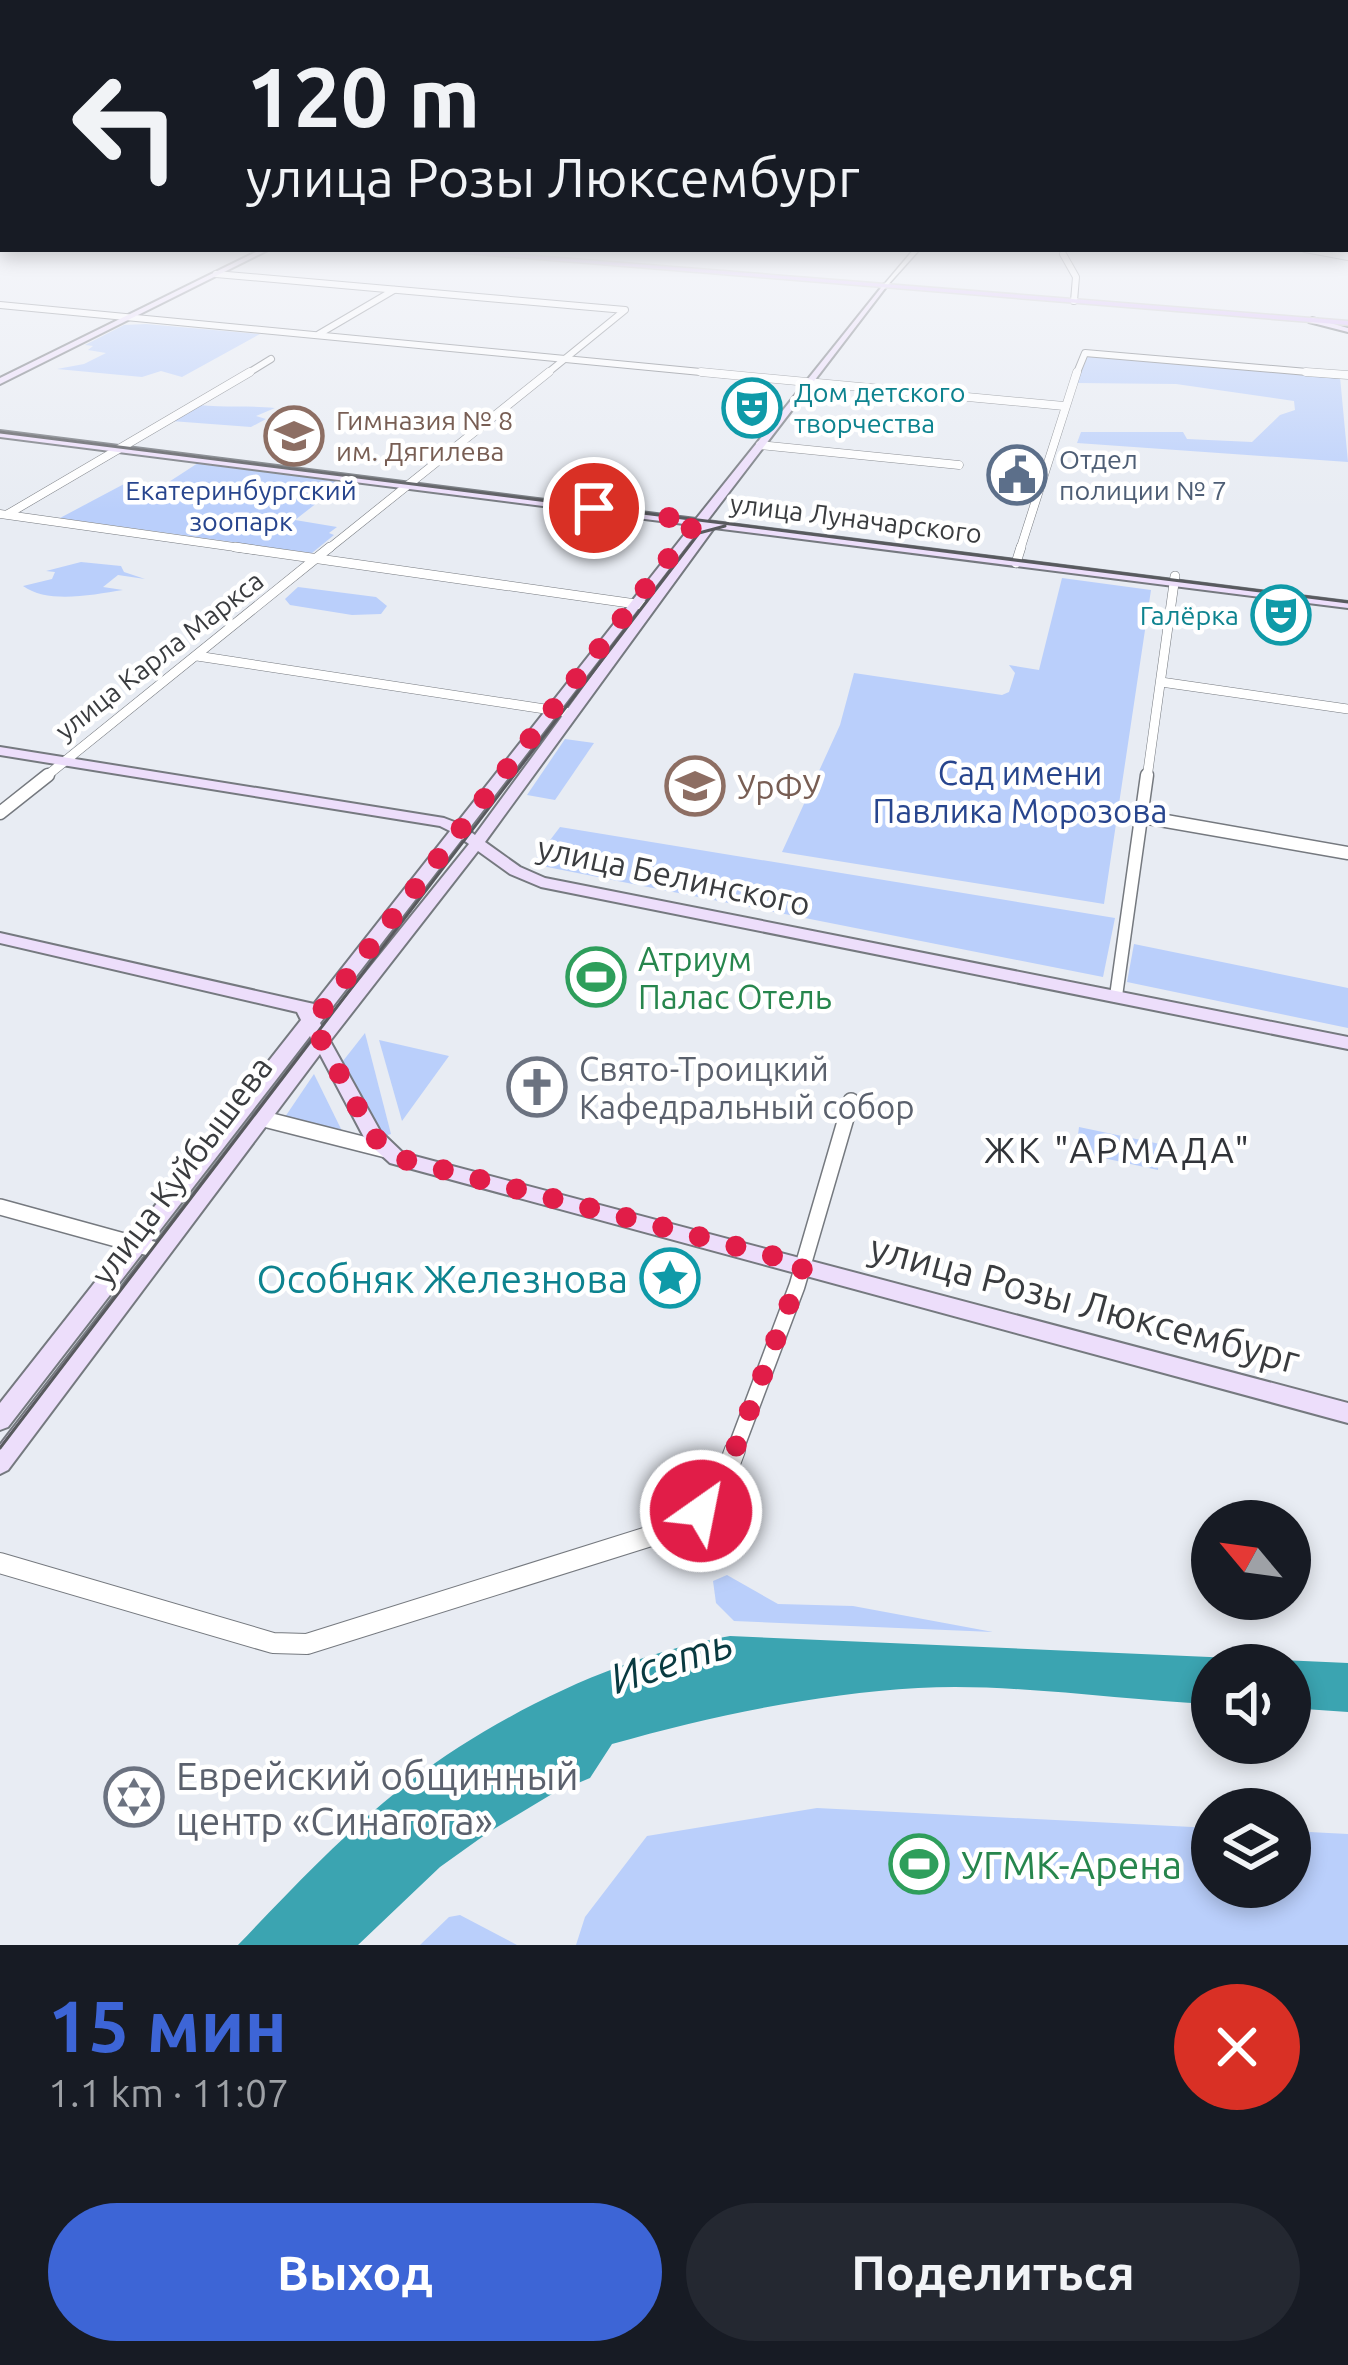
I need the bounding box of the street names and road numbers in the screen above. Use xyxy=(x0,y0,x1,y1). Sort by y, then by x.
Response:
street label: улица Луначарского xyxy=(728,488,984,548)
street label: улица Карла Маркса xyxy=(49,565,269,745)
street label: улица Белинского xyxy=(534,828,814,922)
street label: улица Куйбышева xyxy=(83,1049,279,1291)
street label: улица Розы Люксембург xyxy=(865,1225,1305,1381)

